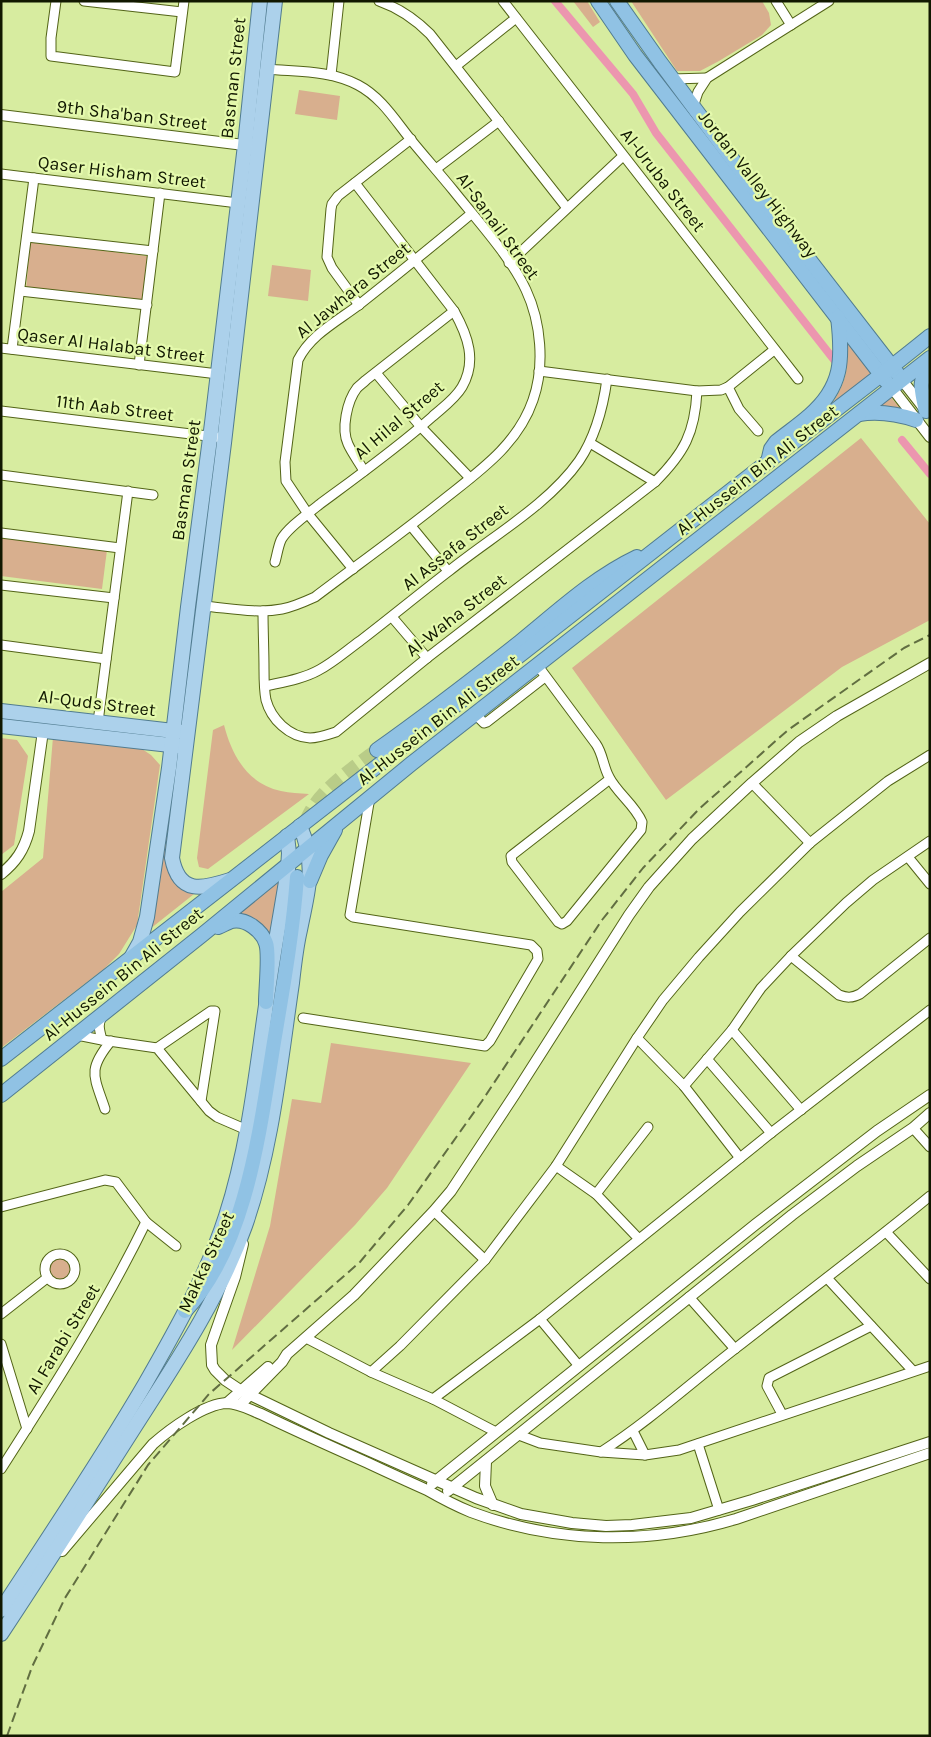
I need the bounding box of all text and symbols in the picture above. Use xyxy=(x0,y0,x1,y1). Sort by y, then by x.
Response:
street label: Basman Street xyxy=(216,16,250,140)
street label: 9th Sha'ban Street xyxy=(55,95,209,135)
street label: Jordan Valley Highway xyxy=(694,106,823,262)
street label: Al-Uruba Street xyxy=(616,124,710,236)
street label: Qaser Hisham Street xyxy=(37,151,208,193)
street label: Al-Sanail Street xyxy=(452,168,544,284)
street label: Al Jawhara Street xyxy=(291,237,415,343)
street label: Qaser Al Halabat Street xyxy=(16,323,206,367)
street label: Al Hilal Street xyxy=(350,376,449,464)
street label: 11th Aab Street xyxy=(55,390,175,426)
street label: Al-Hussein Bin Ali Street xyxy=(672,400,842,540)
street label: Basman Street xyxy=(167,418,205,542)
street label: Al Assafa Street xyxy=(398,499,513,595)
street label: Al-Waha Street xyxy=(401,569,511,661)
street label: Al-Hussein Bin Ali Street xyxy=(353,650,523,790)
street label: Al-Quds Street xyxy=(37,685,157,721)
street label: Al-Hussein Bin Ali Street xyxy=(39,903,208,1045)
street label: Makka Street xyxy=(173,1208,239,1316)
street label: Al Farabi Street xyxy=(21,1280,105,1398)

